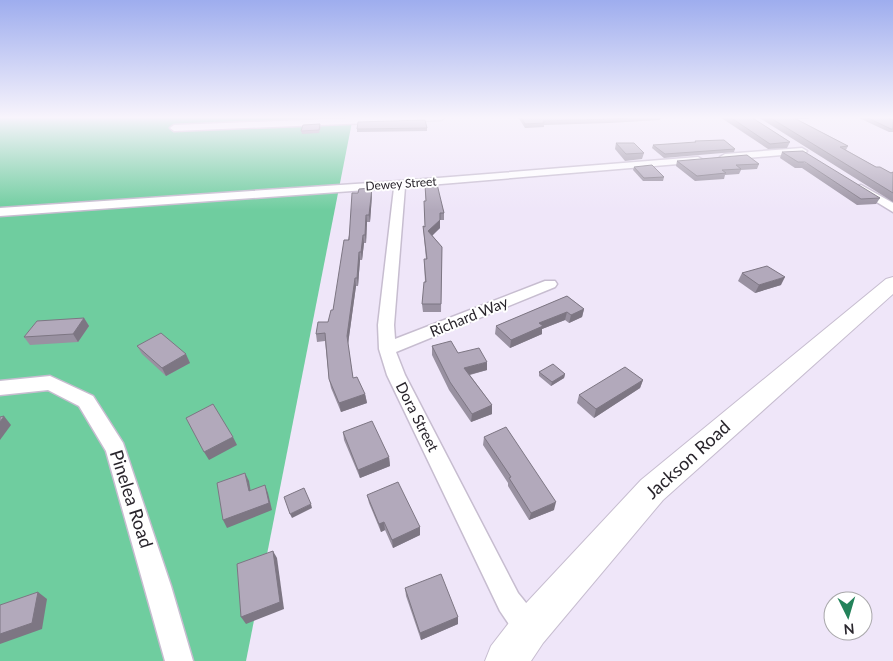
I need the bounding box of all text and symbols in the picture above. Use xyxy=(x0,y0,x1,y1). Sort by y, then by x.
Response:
street label: Dewey Street xyxy=(365,173,438,193)
street label: Richard Way xyxy=(427,292,511,340)
street label: Dora Street xyxy=(393,379,443,455)
street label: Jackson Road xyxy=(640,415,734,503)
street label: Pinelea Road xyxy=(106,447,158,551)
north arrow xyxy=(823,591,873,641)
text: N xyxy=(843,621,855,638)

